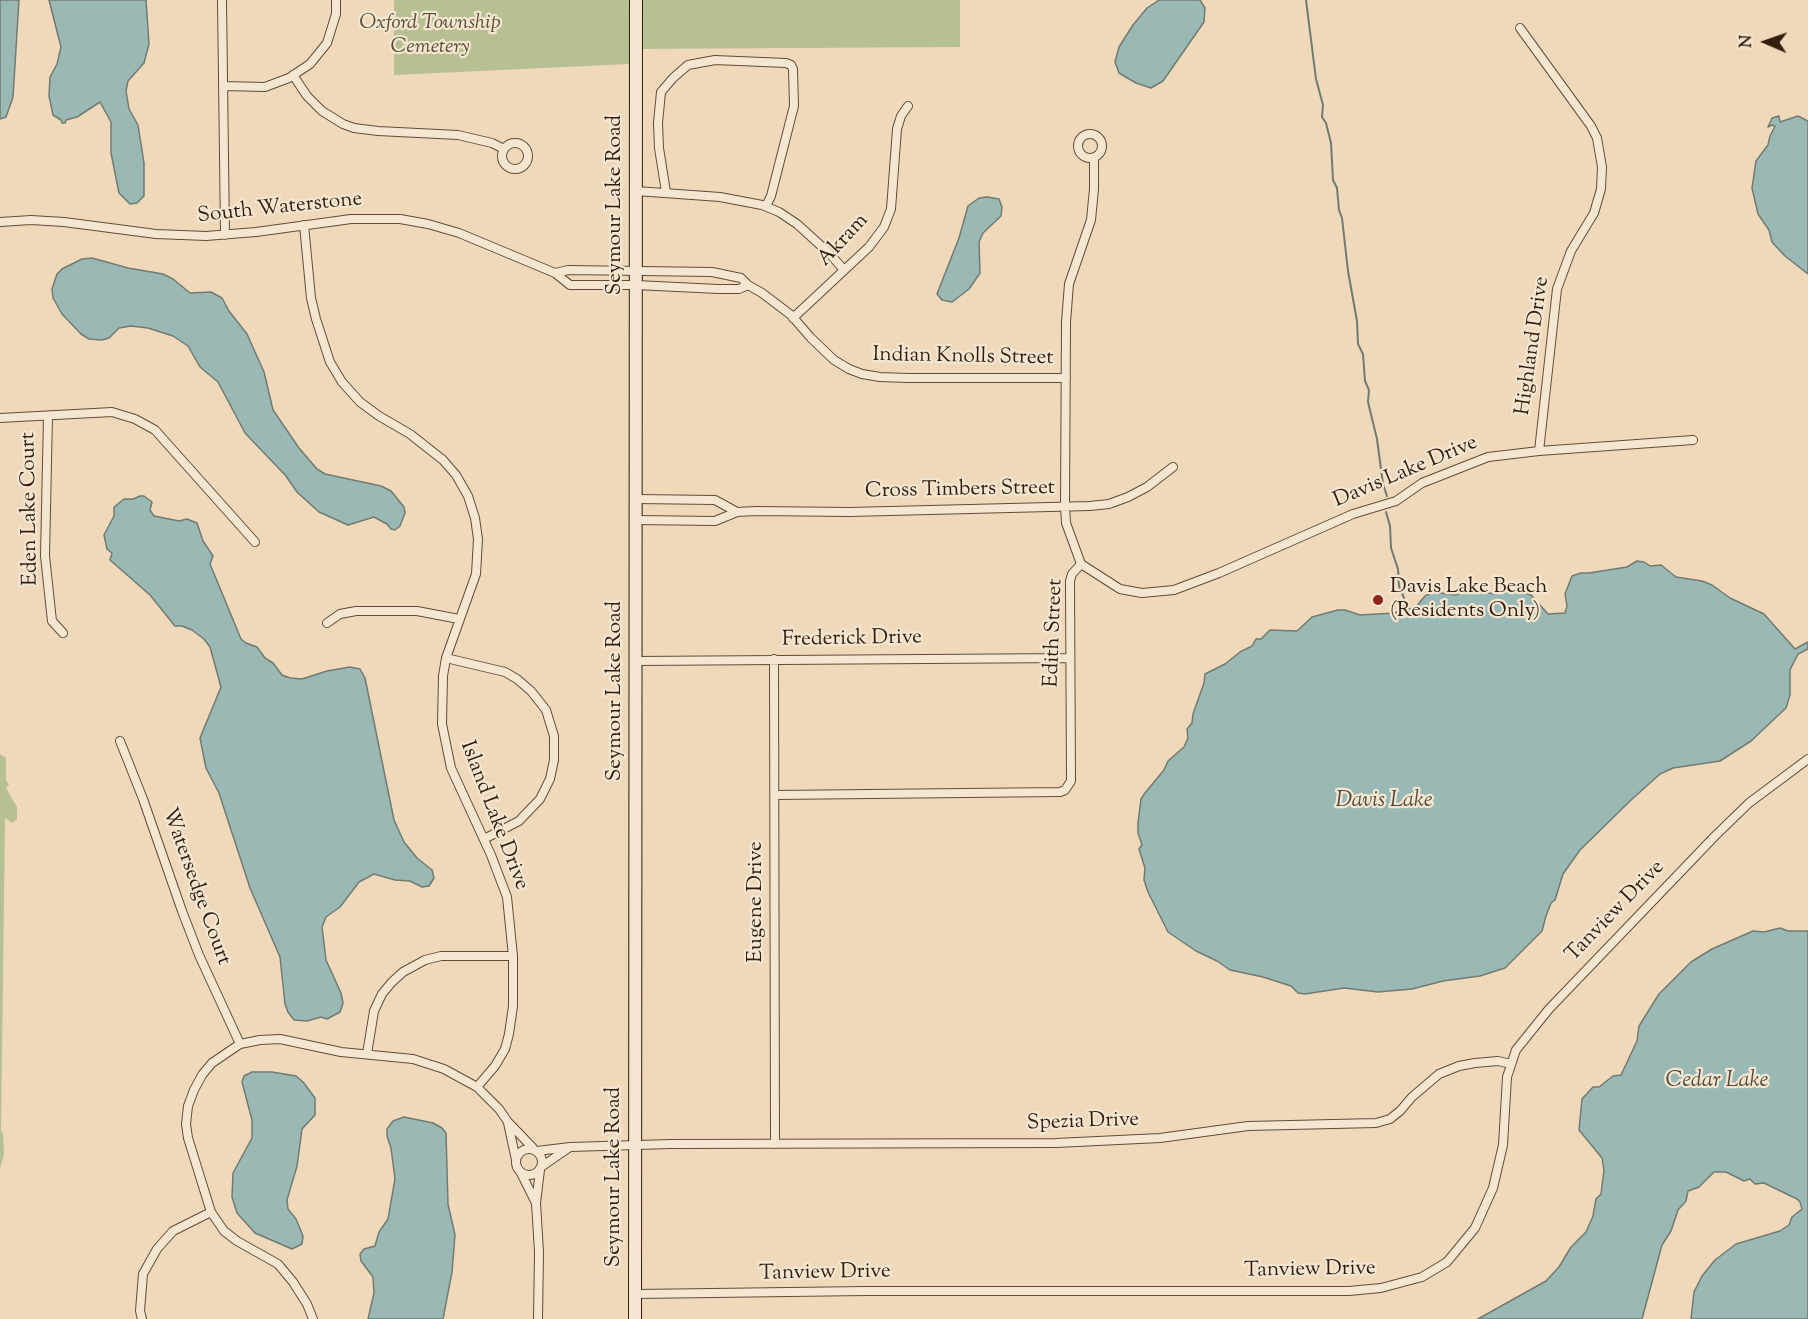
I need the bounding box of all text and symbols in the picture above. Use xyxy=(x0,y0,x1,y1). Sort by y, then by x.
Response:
park label: Oxford Township Cemetery xyxy=(359,11,501,61)
north arrow xyxy=(1736,12,1796,72)
text: N xyxy=(1736,35,1759,48)
street label: Seymour Lake Road xyxy=(603,115,629,295)
street label: South Waterstone xyxy=(196,188,364,230)
street label: Akram xyxy=(813,209,875,273)
street label: Highland Drive xyxy=(1512,275,1556,417)
street label: Indian Knolls Street xyxy=(872,344,1054,372)
street label: Davis Lake Drive xyxy=(1330,431,1482,515)
street label: Eden Lake Court xyxy=(17,432,45,586)
street label: Cross Timbers Street xyxy=(865,477,1055,505)
place label: Davis Lake Beach (Residents Only) xyxy=(1390,575,1547,625)
street label: Edith Street xyxy=(1041,578,1069,688)
marker: Davis Lake Beach (Residents Only) xyxy=(1371,593,1385,607)
street label: Seymour Lake Road xyxy=(603,601,629,781)
street label: Frederick Drive xyxy=(782,626,922,654)
street label: Island Lake Drive xyxy=(453,738,533,894)
water label: Davis Lake xyxy=(1335,789,1433,815)
street label: Watersedge Court xyxy=(155,805,235,969)
street label: Eugene Drive xyxy=(744,841,770,963)
street label: Tanview Drive xyxy=(1561,856,1671,968)
water label: Cedar Lake xyxy=(1666,1069,1768,1095)
street label: Seymour Lake Road xyxy=(602,1087,628,1267)
street label: Spezia Drive xyxy=(1026,1108,1140,1138)
street label: Tanview Drive xyxy=(1244,1257,1376,1285)
street label: Tanview Drive xyxy=(759,1260,891,1288)

